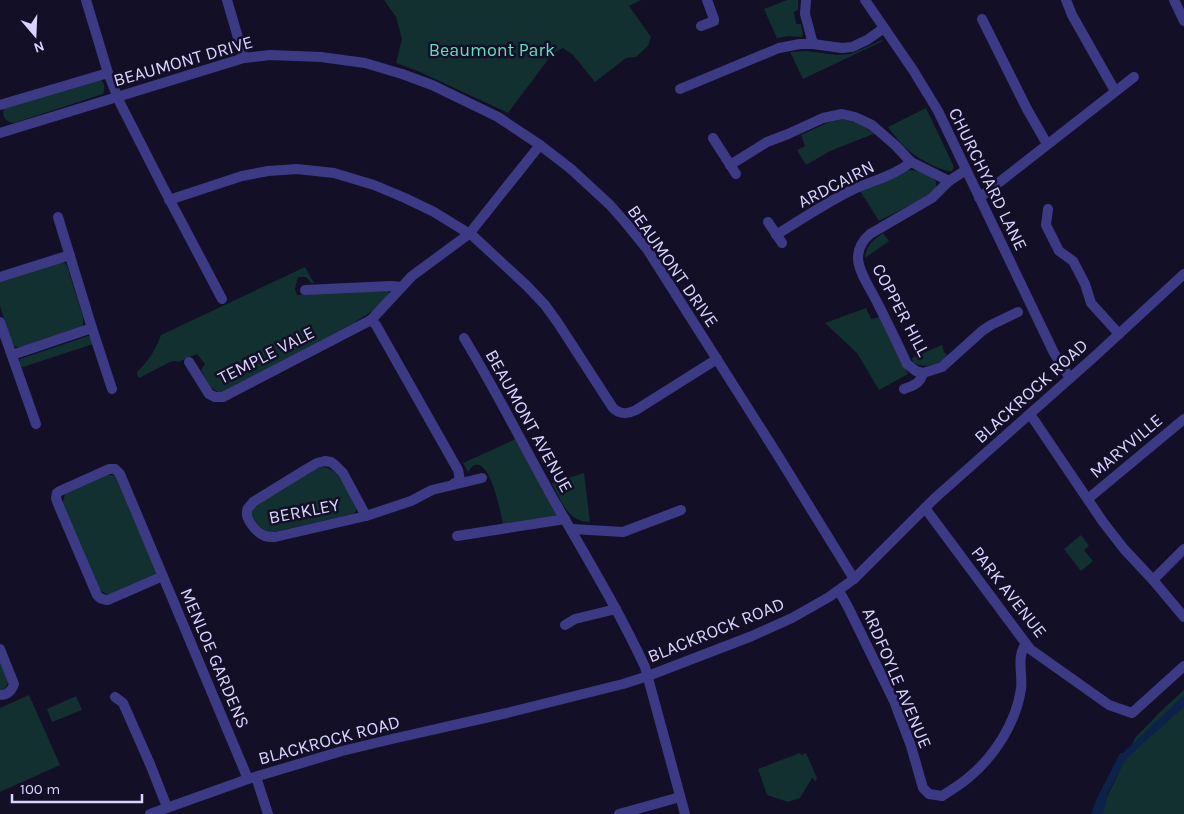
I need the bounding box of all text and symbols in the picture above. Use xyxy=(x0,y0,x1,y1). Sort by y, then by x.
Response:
north arrow xyxy=(10,10,60,60)
street label: BEAUMONT DRIVE xyxy=(111,31,255,91)
text: N xyxy=(32,37,47,56)
park label: Beaumont Park xyxy=(429,39,555,61)
street label: CHURCHYARD LANE xyxy=(944,104,1032,254)
street label: ARDCAIRN xyxy=(794,155,878,213)
street label: BEAUMONT DRIVE xyxy=(623,201,723,331)
street label: COPPER HILL xyxy=(867,260,935,361)
street label: TEMPLE VALE xyxy=(214,321,318,389)
street label: BLACKROCK ROAD xyxy=(970,334,1092,448)
street label: BEAUMONT AVENUE xyxy=(481,346,577,496)
street label: MARYVILLE xyxy=(1085,409,1167,483)
street label: BERKLEY xyxy=(267,493,341,529)
street label: PARK AVENUE xyxy=(966,542,1052,642)
street label: MENLOE GARDENS xyxy=(176,585,254,731)
street label: BLACKROCK ROAD xyxy=(644,593,788,667)
street label: ARDFOYLE AVENUE xyxy=(857,604,937,752)
street label: BLACKROCK ROAD xyxy=(256,711,402,769)
scale bar xyxy=(12,772,142,804)
text: 100 m xyxy=(20,780,60,798)

